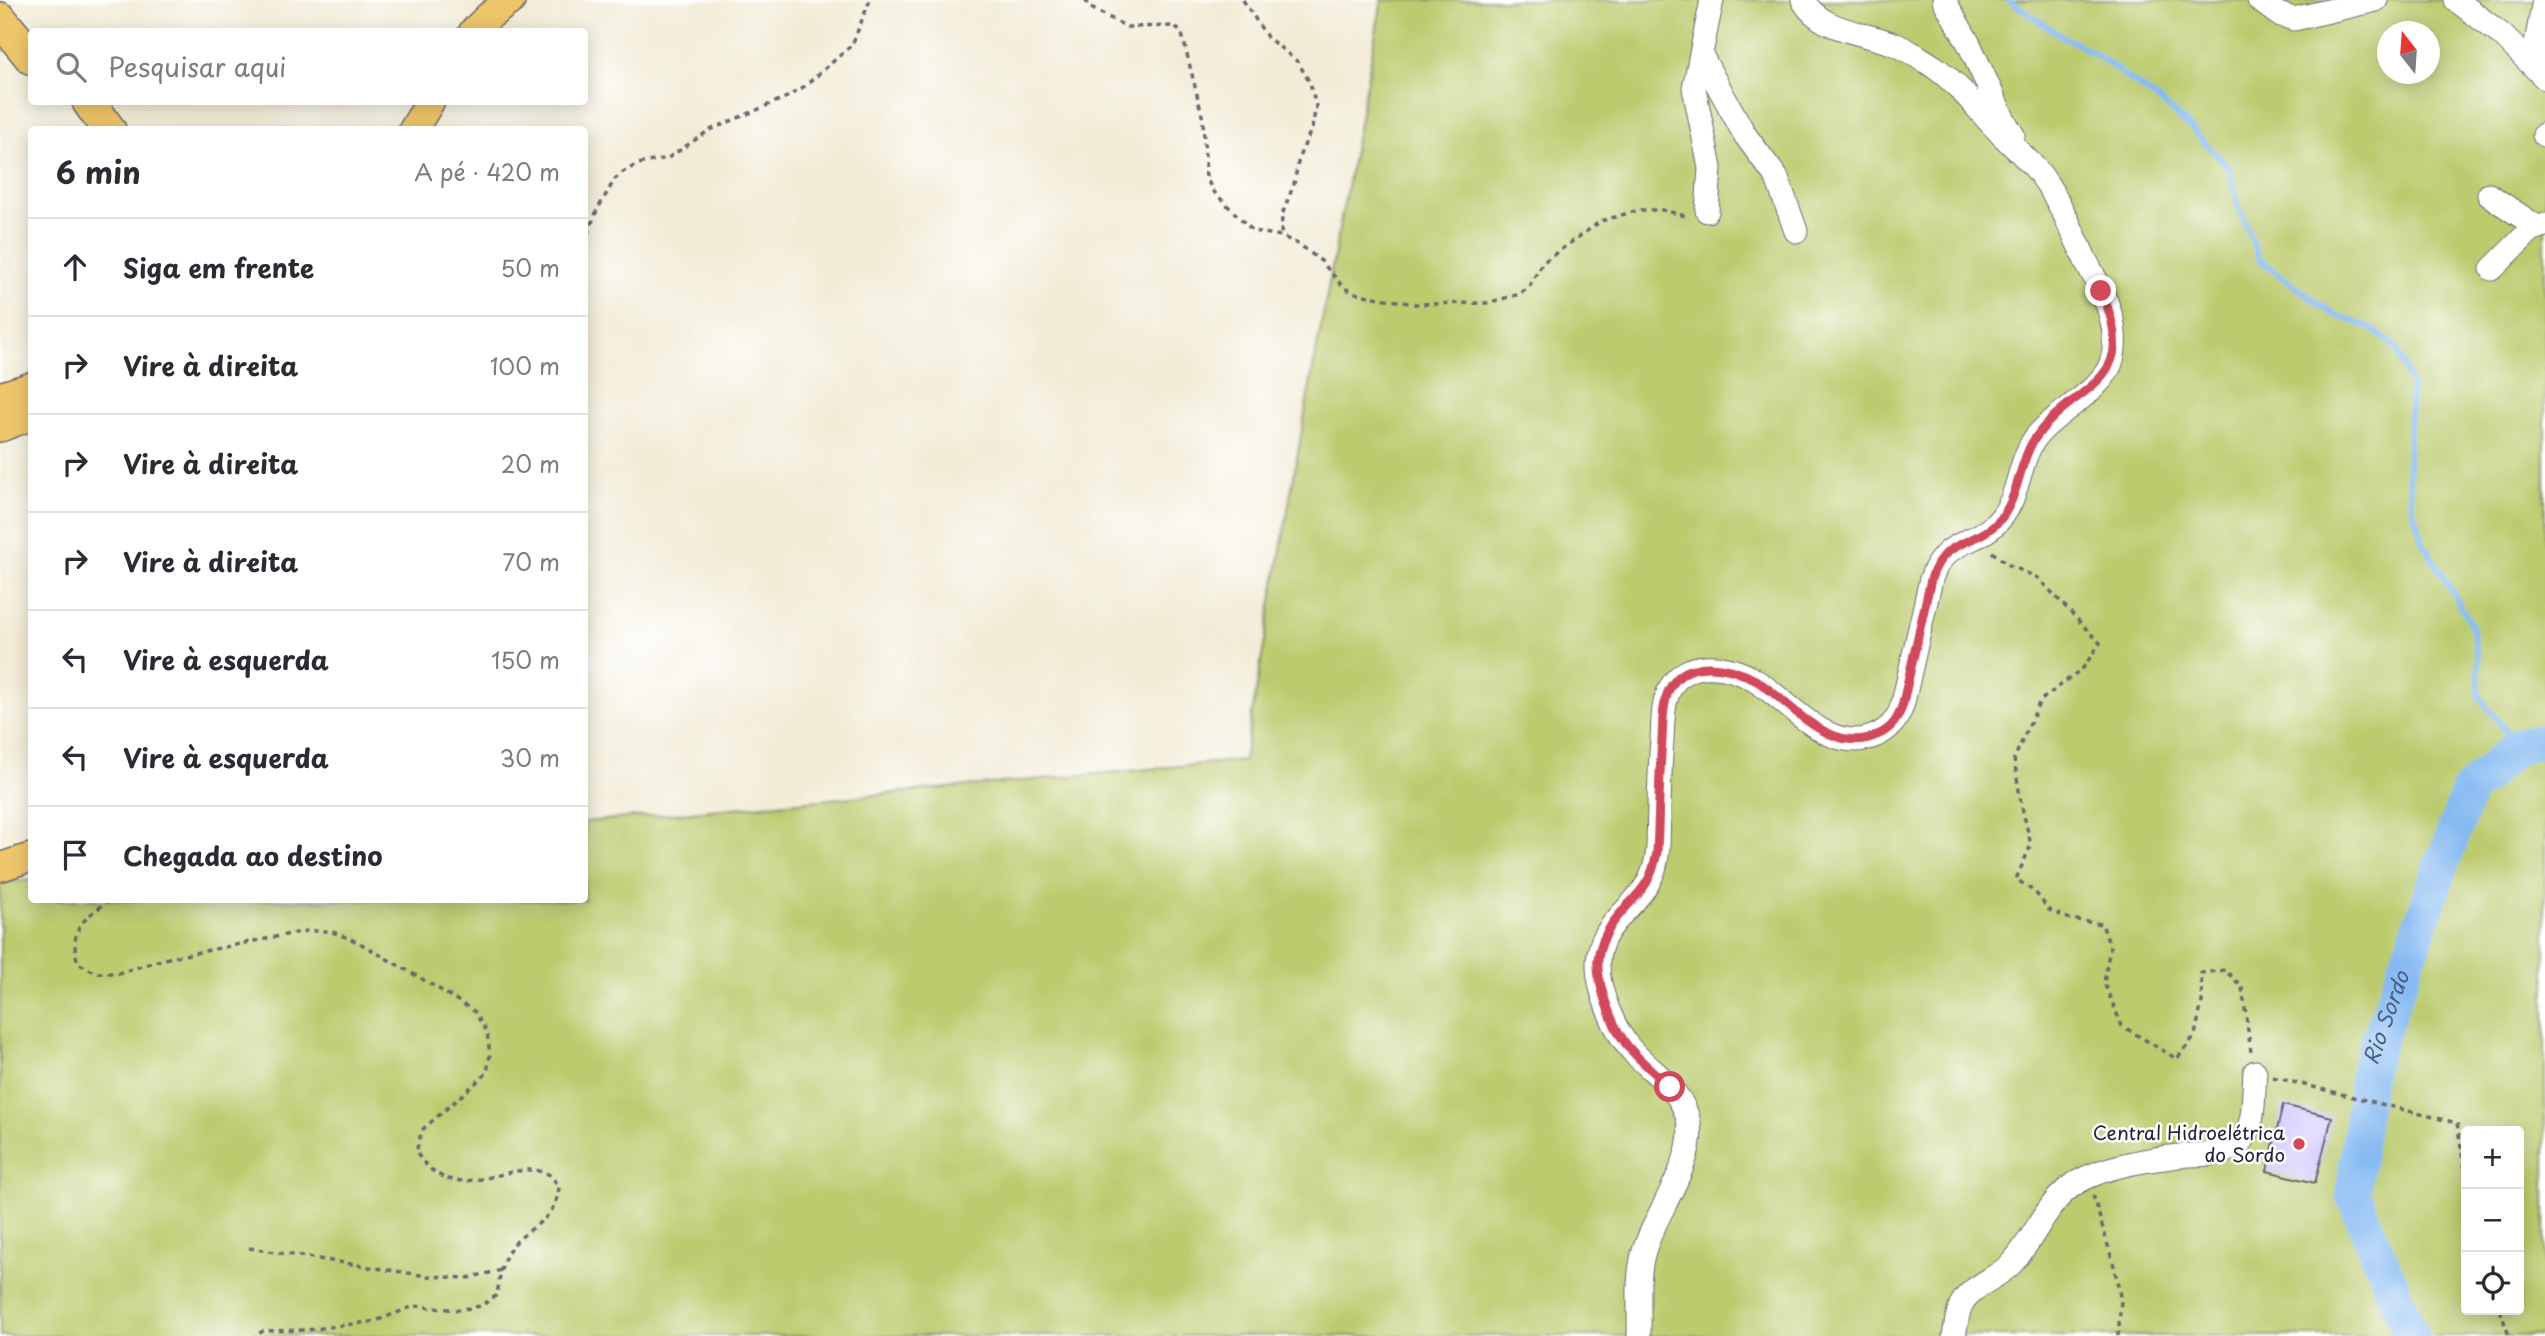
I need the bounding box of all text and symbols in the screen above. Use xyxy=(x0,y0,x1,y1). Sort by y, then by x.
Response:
north arrow xyxy=(2377,21,2440,84)
search box xyxy=(28,28,588,105)
text: Pesquisar aqui xyxy=(108,47,286,86)
icon: search xyxy=(52,48,90,86)
text: 6 min xyxy=(56,149,141,194)
text: A pé · 420 m xyxy=(414,154,560,189)
icon: ahead xyxy=(56,248,94,286)
text: Siga em frente xyxy=(123,248,314,287)
text: 50 m xyxy=(500,250,560,285)
route end xyxy=(2085,275,2116,306)
icon: right xyxy=(56,346,94,384)
text: Vire à direita xyxy=(123,346,298,385)
text: 100 m xyxy=(490,348,560,383)
icon: right xyxy=(56,444,94,482)
text: Vire à direita xyxy=(123,444,298,483)
text: 20 m xyxy=(501,446,560,481)
icon: right xyxy=(56,542,94,580)
text: Vire à direita xyxy=(123,542,298,581)
text: 70 m xyxy=(502,544,560,579)
icon: left xyxy=(56,640,94,678)
text: Vire à esquerda xyxy=(123,640,329,679)
text: 150 m xyxy=(491,642,560,677)
icon: left xyxy=(56,738,94,776)
text: Vire à esquerda xyxy=(123,738,329,777)
text: 30 m xyxy=(499,740,560,775)
icon: arrive xyxy=(56,836,94,874)
text: Chegada ao destino xyxy=(123,836,382,875)
water label: Rio Sordo xyxy=(2353,965,2417,1068)
route start xyxy=(1654,1071,1685,1102)
place label: Central Hidroelétrica do Sordo xyxy=(2093,1118,2285,1168)
map controls xyxy=(2461,1126,2524,1315)
button: + xyxy=(2461,1126,2524,1189)
marker: Central Hidroelétrica do Sordo xyxy=(2291,1136,2307,1152)
button: − xyxy=(2461,1189,2524,1252)
button: locate xyxy=(2461,1252,2524,1315)

